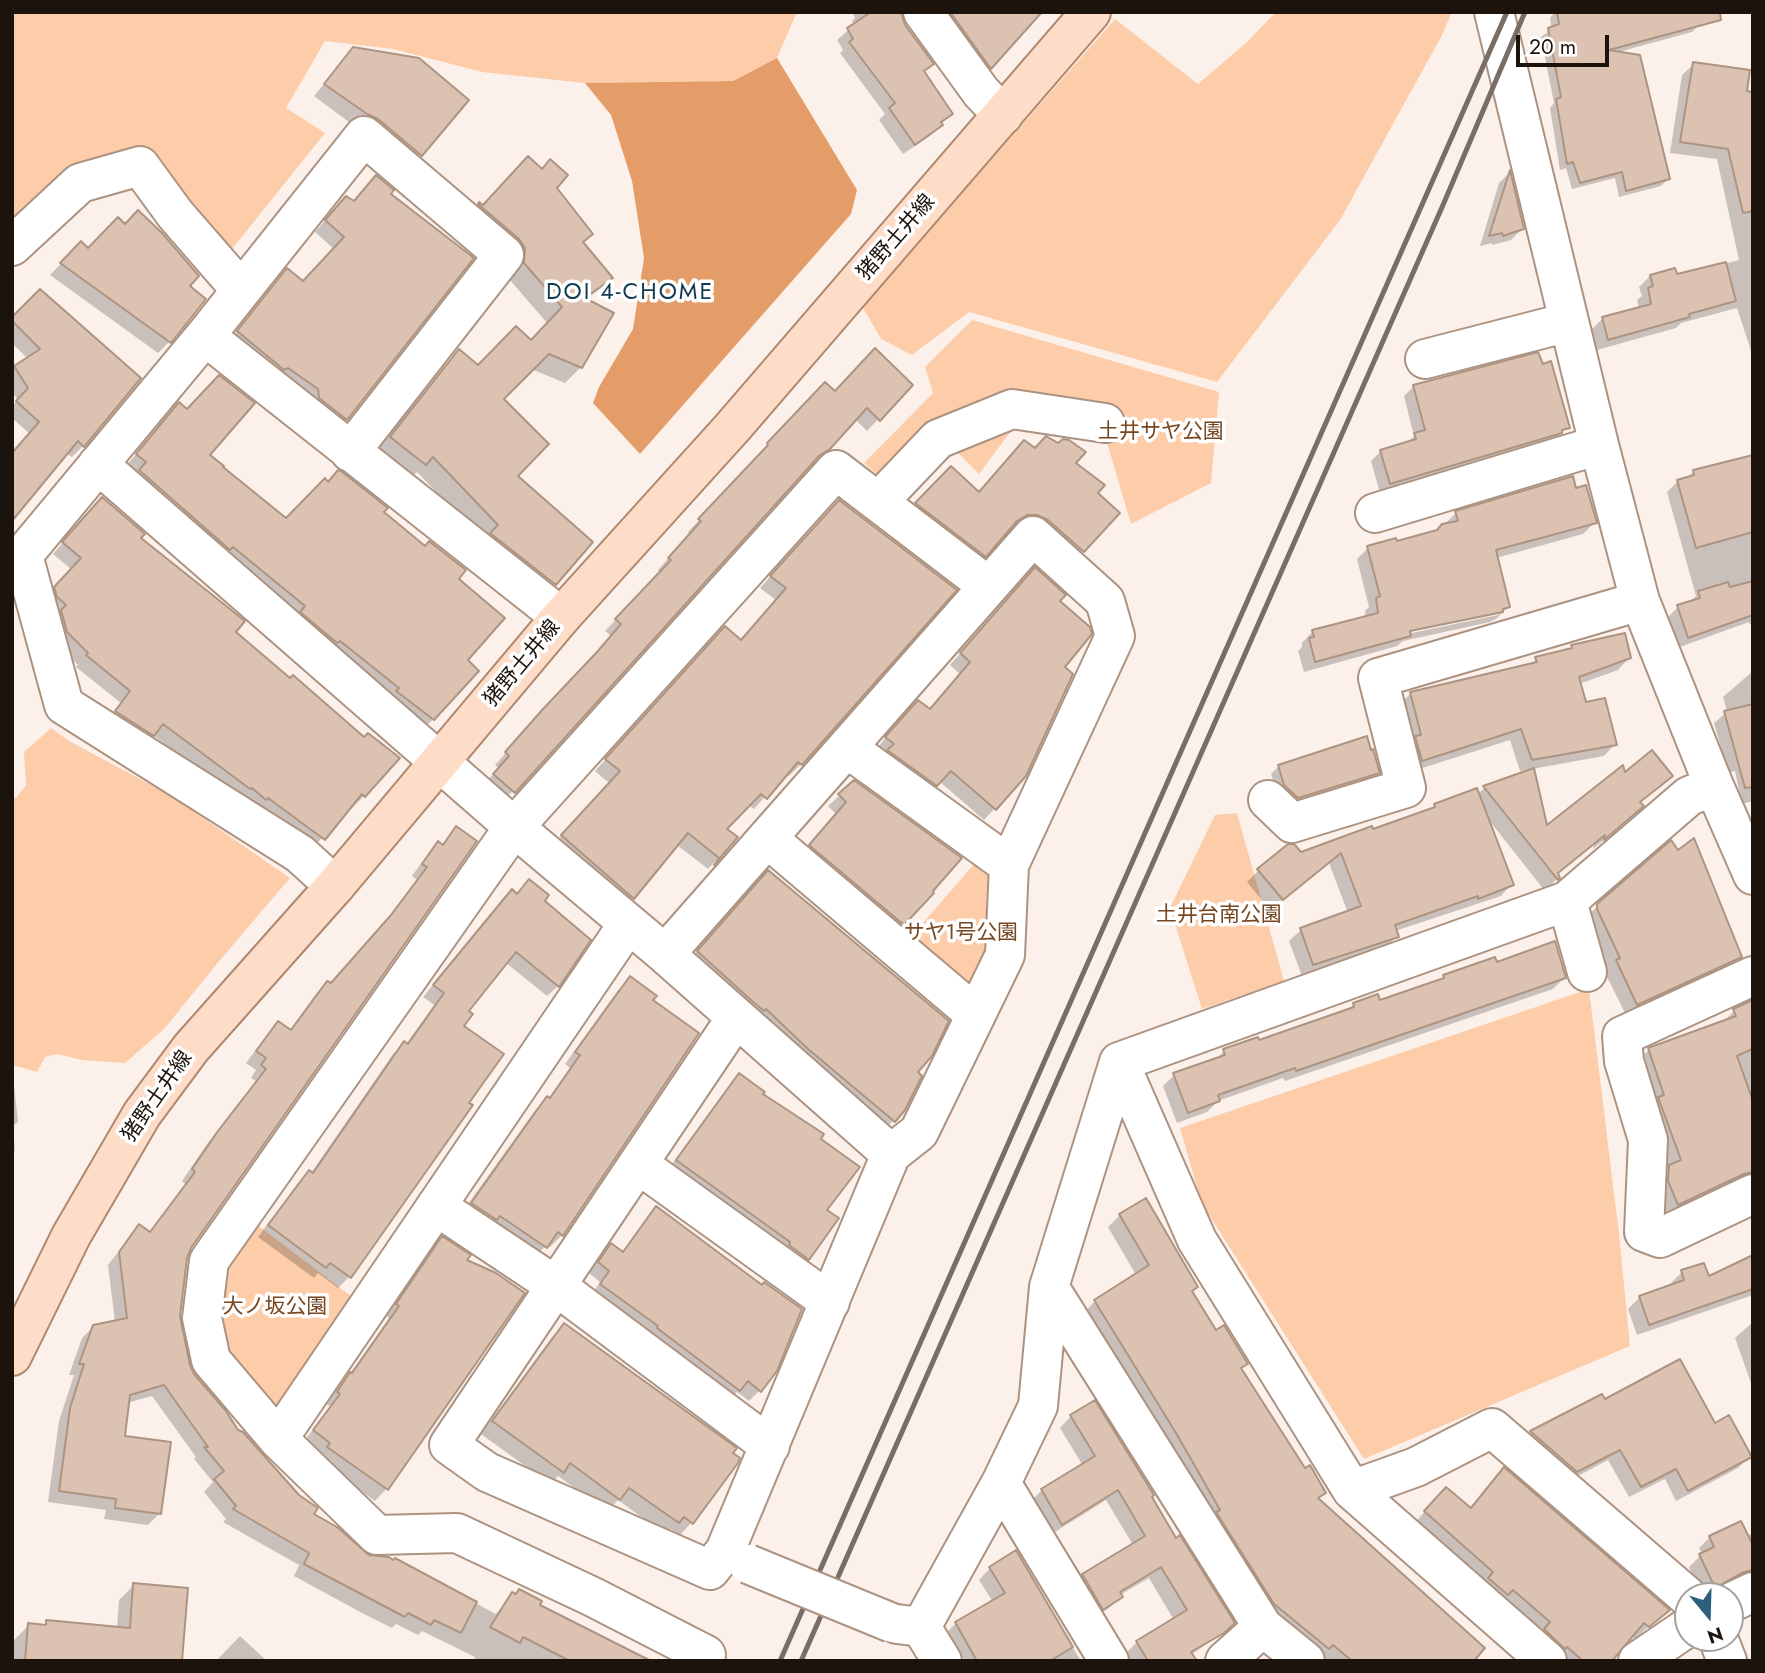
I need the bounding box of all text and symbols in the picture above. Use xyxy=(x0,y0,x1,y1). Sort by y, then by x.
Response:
scale bar xyxy=(1520,21,1613,65)
text: 20 m xyxy=(1529,32,1576,62)
street label: 猪野土井線 xyxy=(853,190,941,286)
district label: DOI 4-CHOME xyxy=(547,279,713,307)
park label: 土井サヤ公園 xyxy=(1098,420,1224,446)
street label: 猪野土井線 xyxy=(480,616,566,712)
park label: 土井台南公園 xyxy=(1156,903,1282,929)
park label: サヤ1号公園 xyxy=(904,921,1018,947)
street label: 猪野土井線 xyxy=(118,1047,198,1147)
park label: 大ノ坂公園 xyxy=(223,1295,327,1321)
north arrow xyxy=(1674,1582,1744,1652)
text: N xyxy=(1704,1620,1727,1651)

